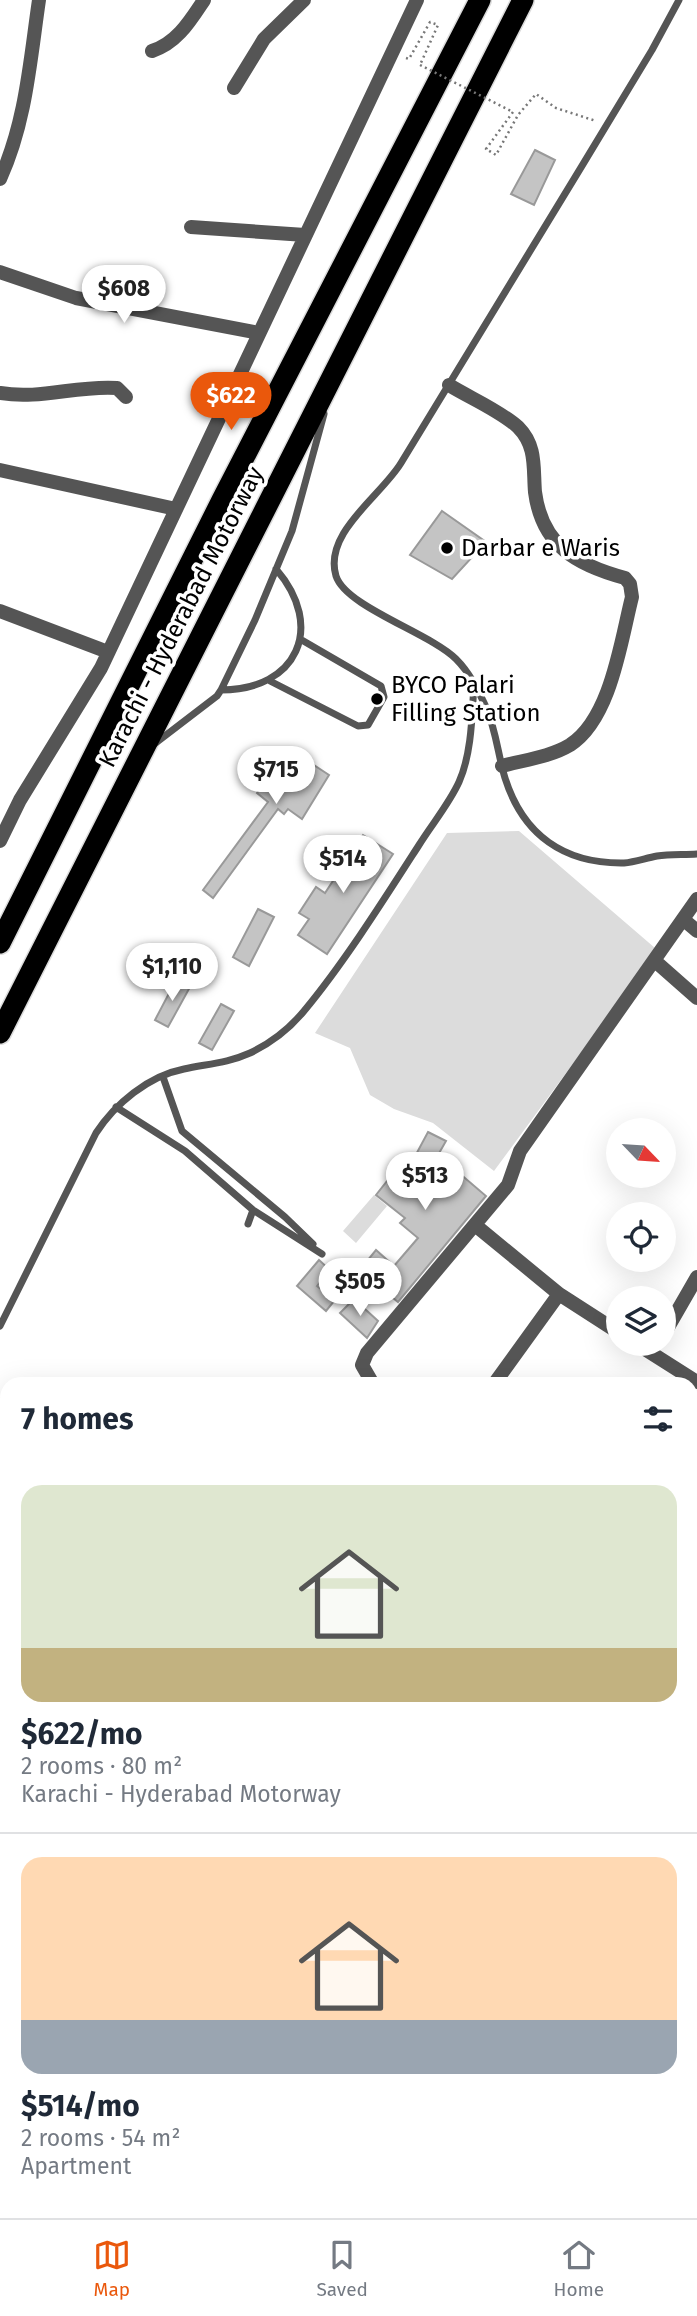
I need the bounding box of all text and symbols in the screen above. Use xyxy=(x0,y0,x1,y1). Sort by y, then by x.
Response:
pin: $608 xyxy=(83,266,165,325)
text: $608 xyxy=(98,274,150,302)
pin: $622 xyxy=(190,372,272,432)
text: $622 xyxy=(206,381,256,409)
street label: Karachi - Hyderabad Motorway xyxy=(93,462,269,772)
place label: Darbar e Waris xyxy=(461,534,620,562)
marker: Darbar e Waris xyxy=(439,540,455,556)
place label: BYCO Palari Filling Station xyxy=(391,671,541,727)
marker: BYCO Palari Filling Station xyxy=(369,691,385,707)
pin: $715 xyxy=(235,746,317,806)
text: $715 xyxy=(253,755,299,783)
pin: $514 xyxy=(302,836,384,895)
text: $514 xyxy=(319,844,367,872)
pin: $1,110 xyxy=(115,944,229,1003)
text: $1,110 xyxy=(142,952,202,980)
north arrow xyxy=(606,1118,676,1188)
map controls xyxy=(606,1118,676,1356)
pin: $513 xyxy=(384,1152,466,1212)
text: $513 xyxy=(402,1161,448,1189)
button: locate xyxy=(606,1202,676,1272)
pin: $505 xyxy=(319,1258,401,1318)
text: $505 xyxy=(335,1267,385,1295)
button: layers xyxy=(606,1286,676,1356)
icon: filters xyxy=(639,1400,677,1438)
text: 7 homes xyxy=(21,1401,133,1437)
icon: home xyxy=(286,1531,412,1657)
text: $622/mo xyxy=(21,1716,143,1752)
text: 2 rooms · 80 m² xyxy=(21,1752,182,1780)
text: Karachi - Hyderabad Motorway xyxy=(21,1780,341,1808)
icon: home xyxy=(286,1903,412,2029)
text: $514/mo xyxy=(21,2088,140,2124)
text: 2 rooms · 54 m² xyxy=(21,2124,180,2152)
text: Apartment xyxy=(21,2152,131,2180)
tab: Map xyxy=(93,2236,131,2301)
tab: Saved xyxy=(316,2236,368,2301)
tab: Home xyxy=(554,2236,604,2301)

